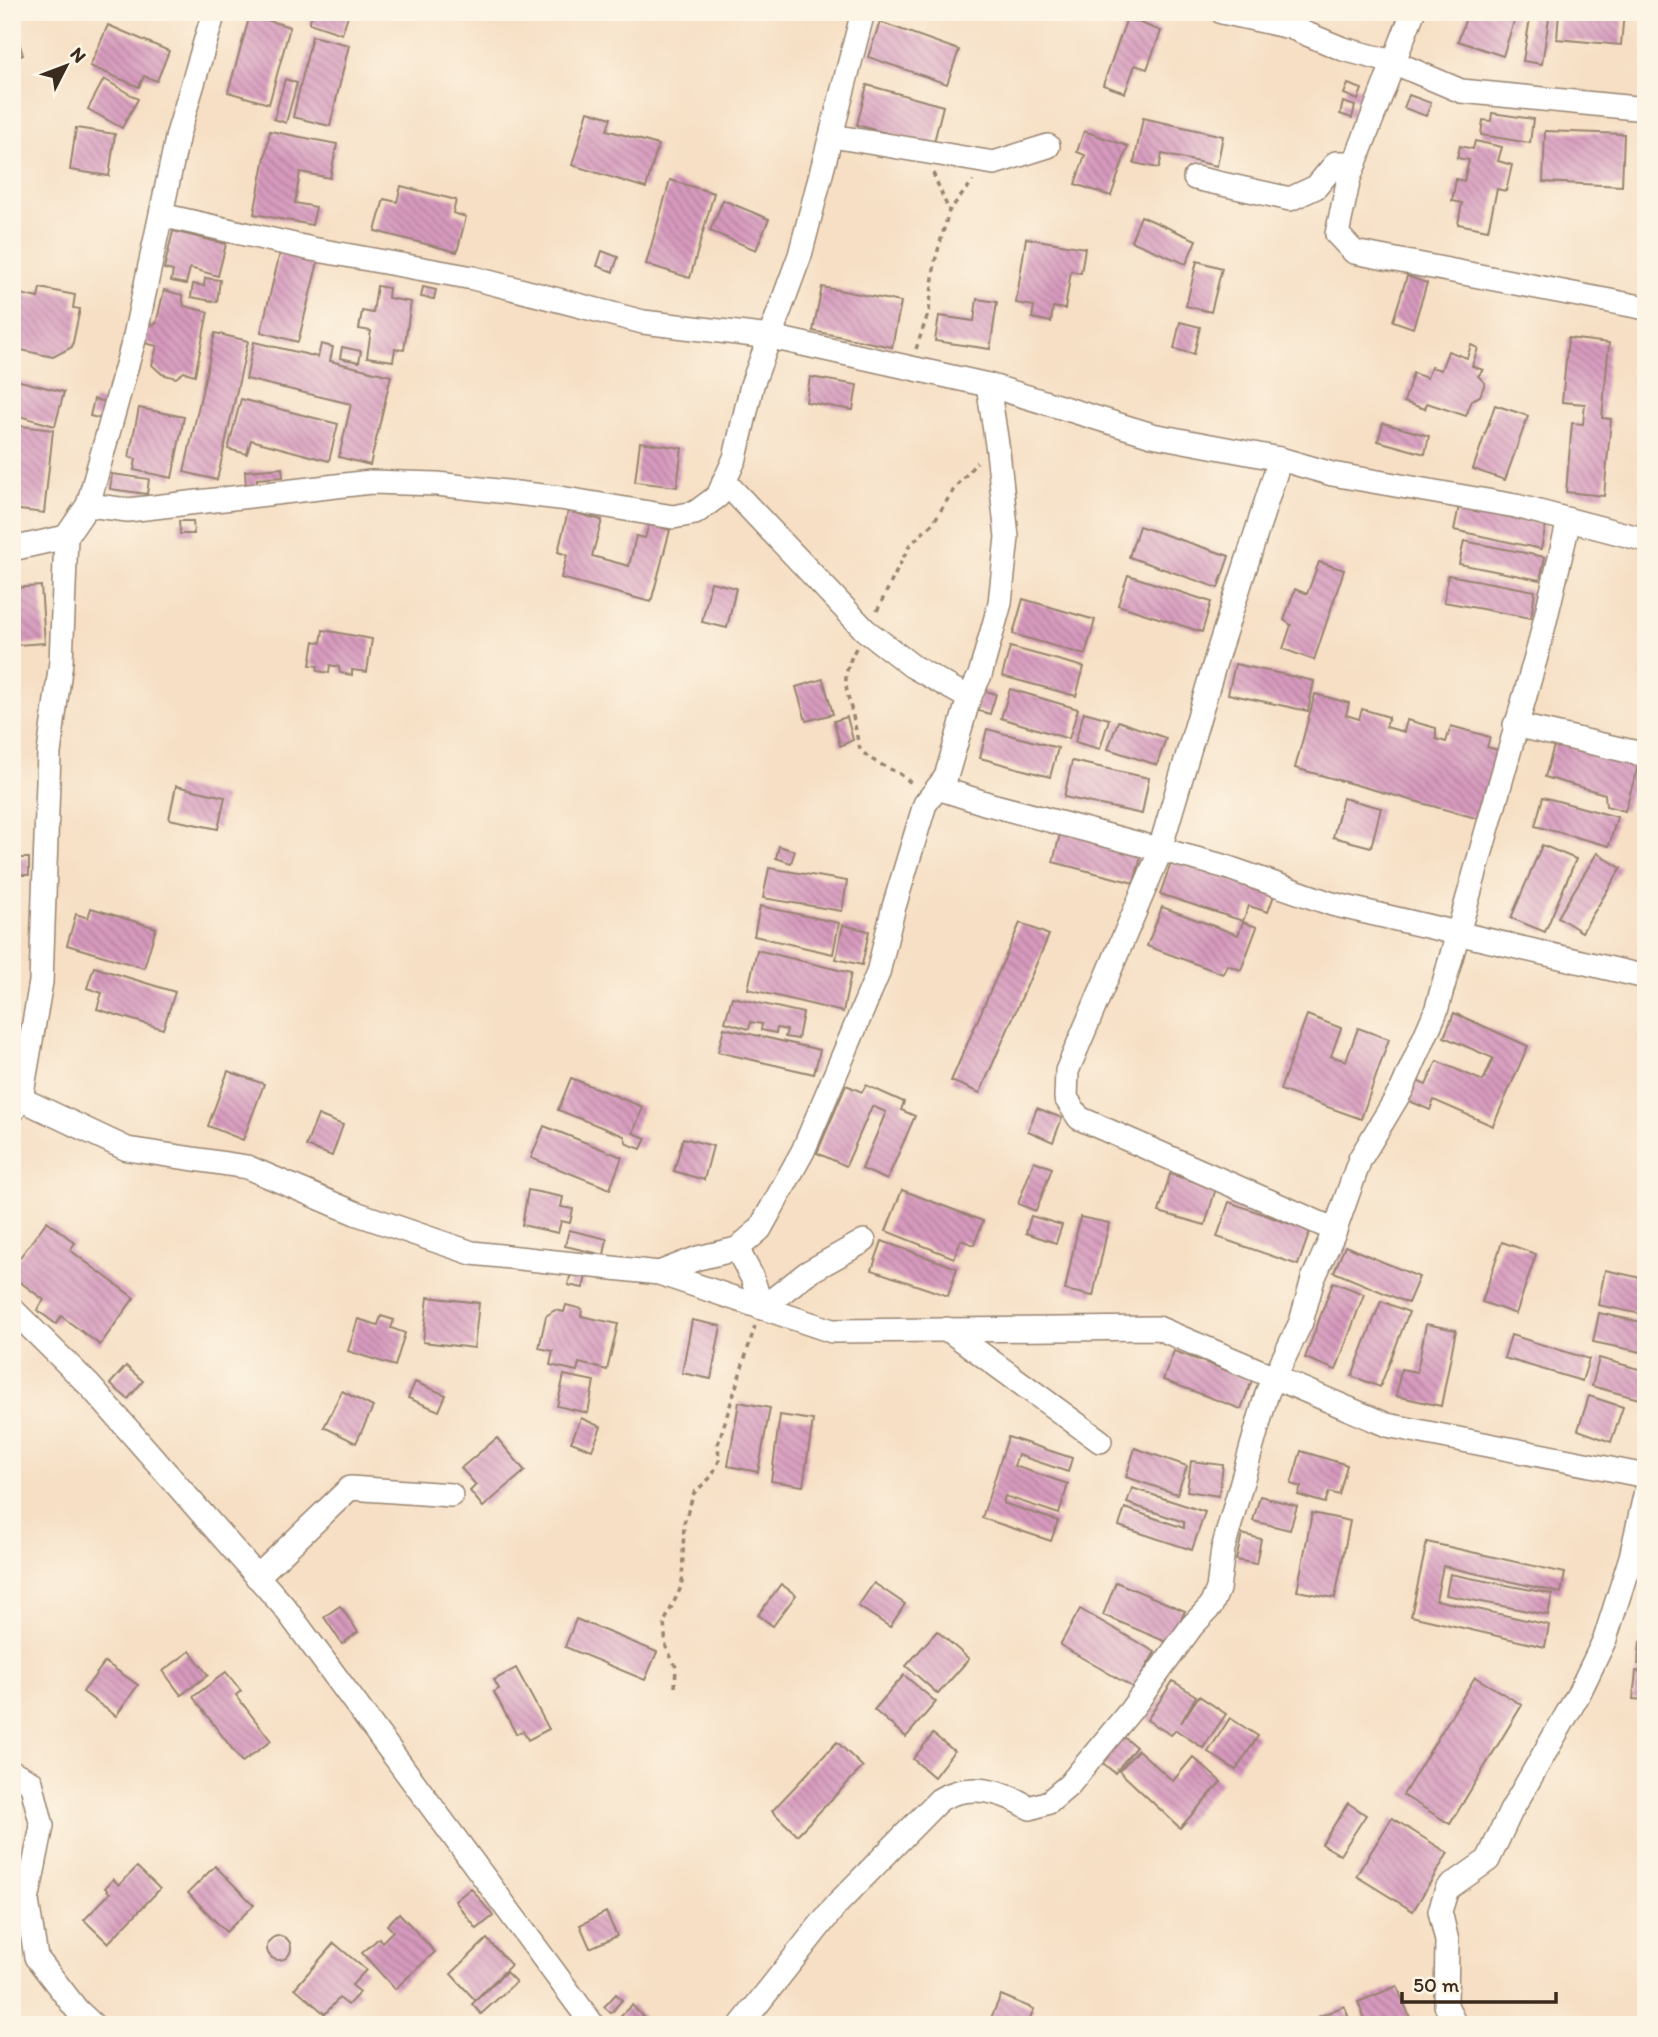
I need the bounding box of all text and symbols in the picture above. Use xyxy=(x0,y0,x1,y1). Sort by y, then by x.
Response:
north arrow xyxy=(32,32,102,102)
text: N xyxy=(65,42,91,67)
scale bar xyxy=(1402,1960,1556,2004)
text: 50 m xyxy=(1413,1972,1460,1997)

